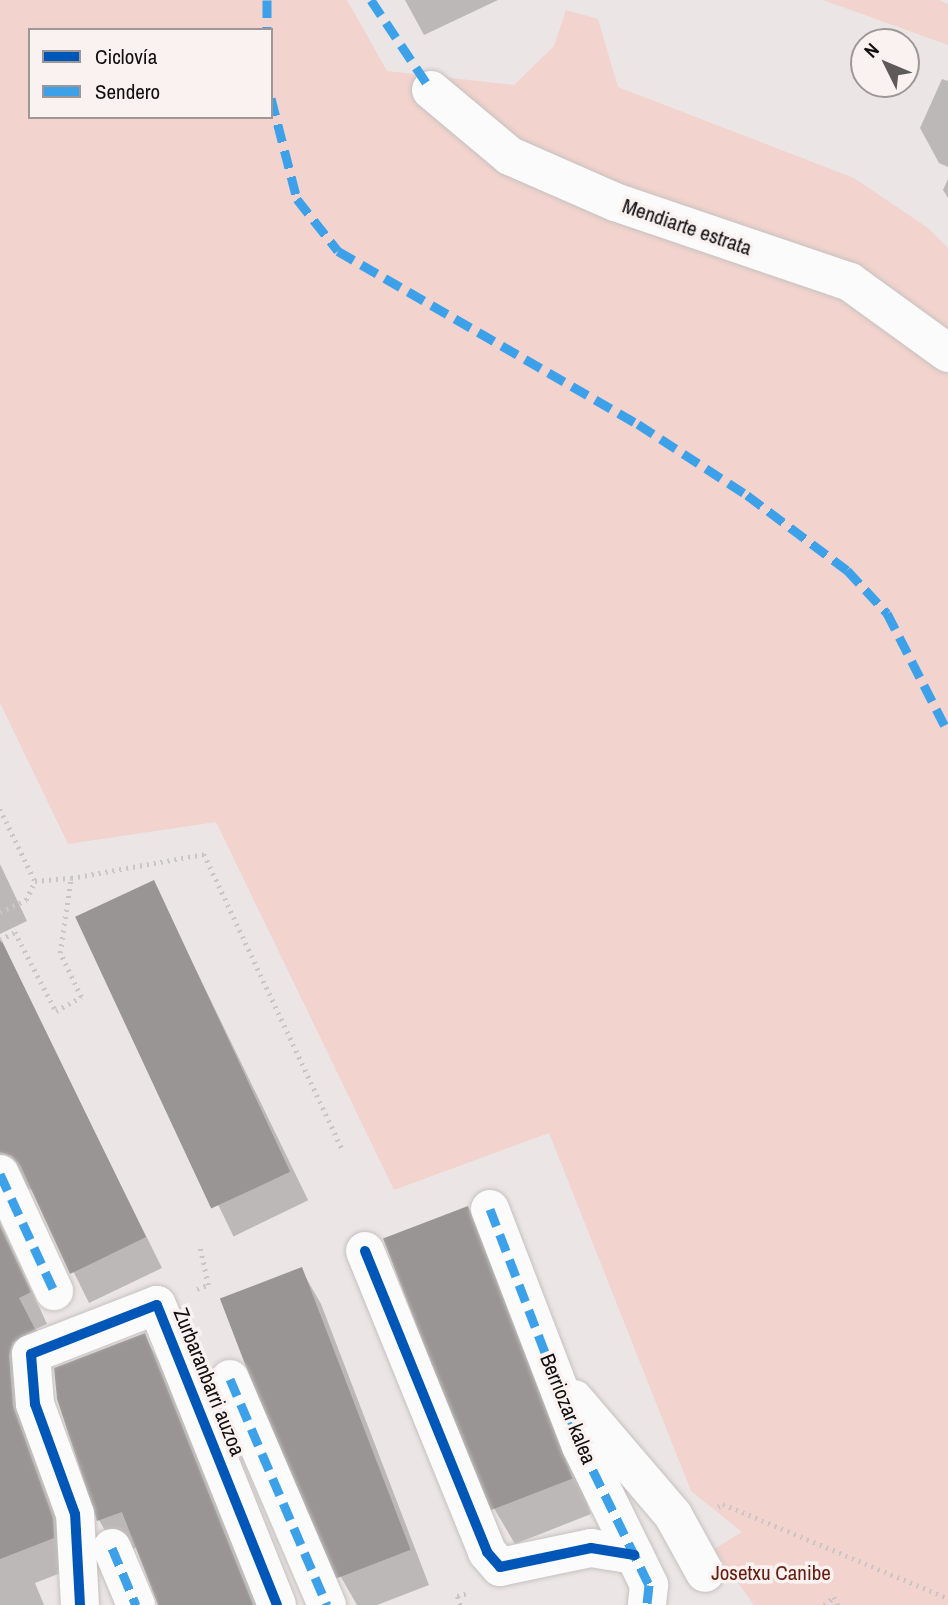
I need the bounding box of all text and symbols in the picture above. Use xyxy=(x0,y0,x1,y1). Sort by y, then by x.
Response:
legend xyxy=(28,28,273,119)
north arrow xyxy=(850,28,920,98)
text: N xyxy=(858,37,884,63)
text: Ciclovía xyxy=(95,42,157,71)
text: Sendero xyxy=(95,77,160,106)
street label: Mendiarte estrata xyxy=(619,193,755,261)
street label: Zurbaranbarri auzoa xyxy=(168,1305,250,1459)
street label: Berriozar kalea xyxy=(534,1350,602,1468)
park label: Josetxu Canibe xyxy=(711,1560,831,1586)

